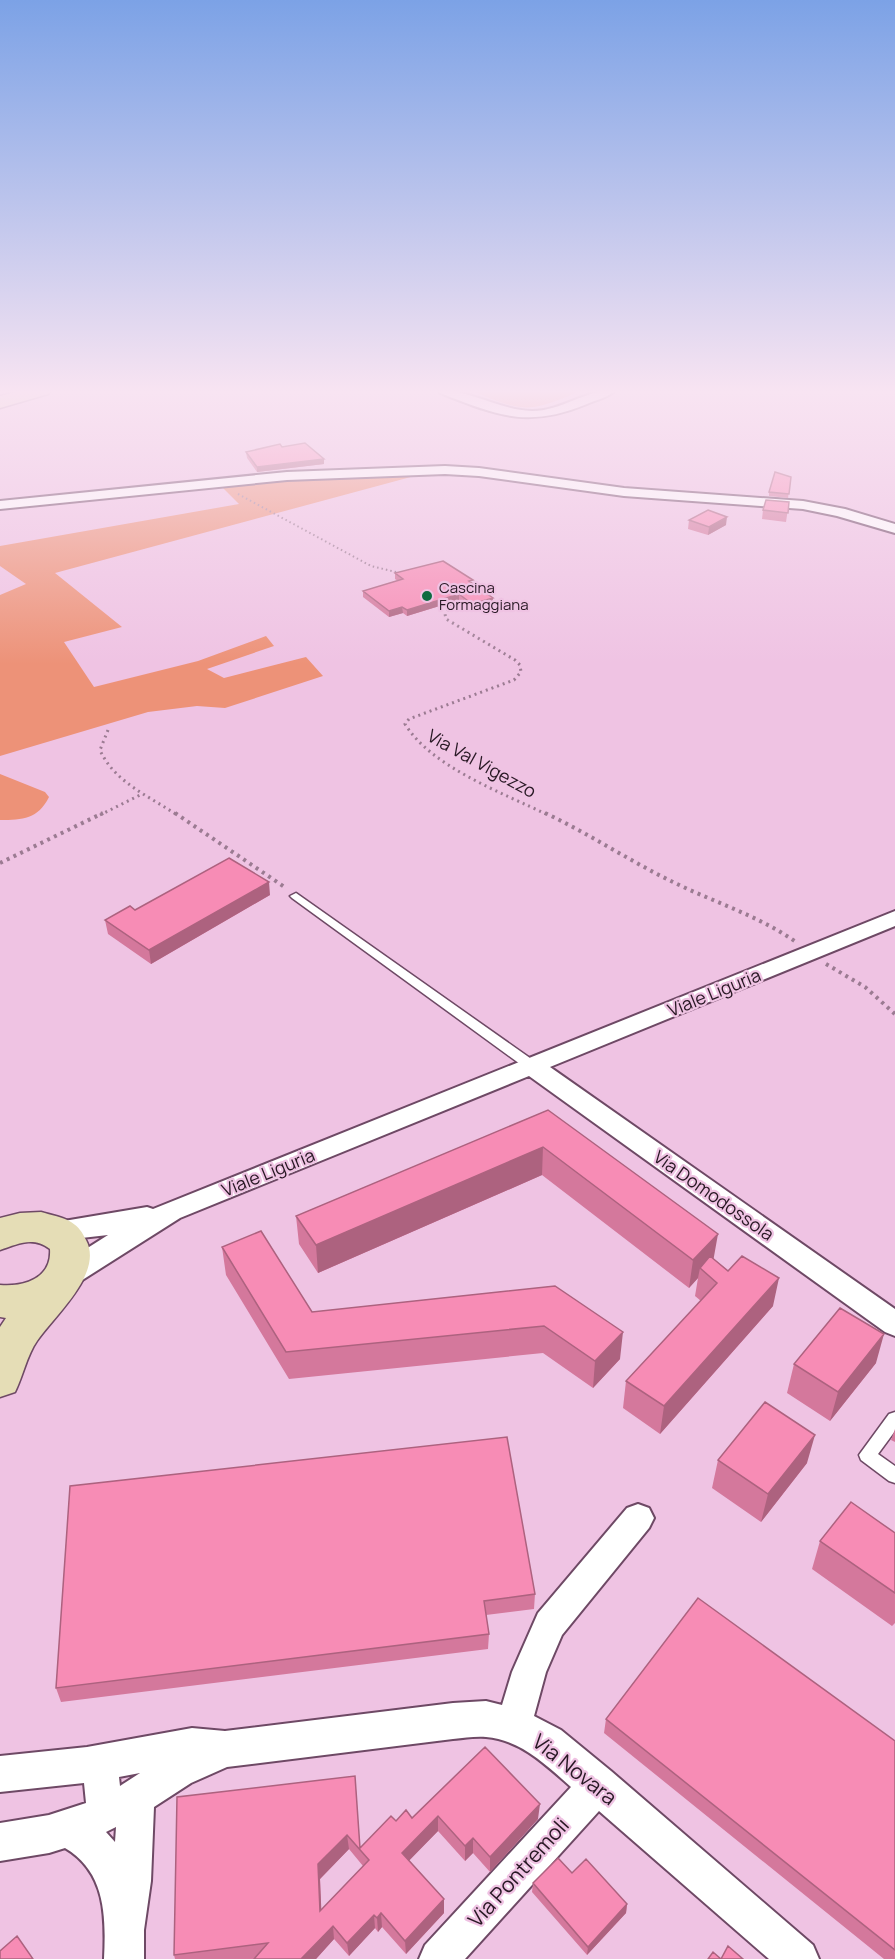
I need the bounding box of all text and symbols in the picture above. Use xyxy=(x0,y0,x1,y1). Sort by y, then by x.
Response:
place label: Cascina Formaggiana xyxy=(439,577,529,615)
marker: Cascina Formaggiana xyxy=(420,589,434,603)
street label: Via Val Vigezzo xyxy=(423,723,541,803)
street label: Viale Liguria xyxy=(664,962,764,1022)
street label: Viale Liguria xyxy=(218,1142,318,1202)
street label: Via Domodossola xyxy=(649,1144,779,1246)
street label: Via Novara xyxy=(527,1727,623,1811)
street label: Via Pontremoli xyxy=(461,1811,575,1933)

